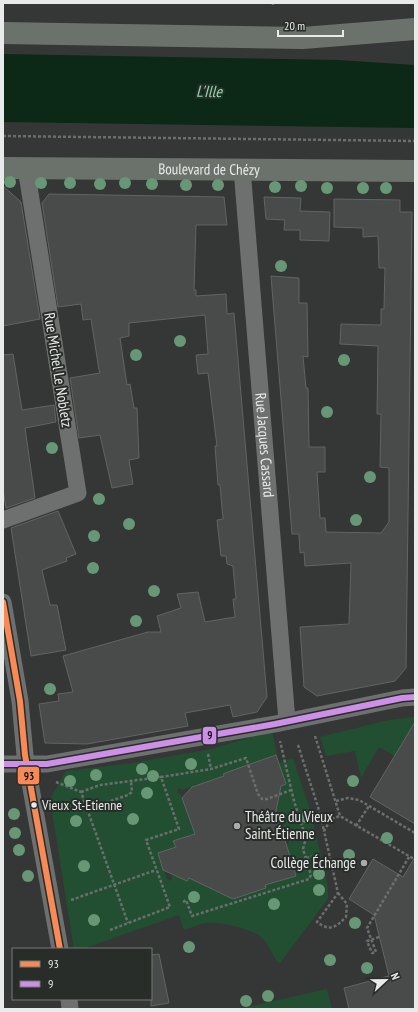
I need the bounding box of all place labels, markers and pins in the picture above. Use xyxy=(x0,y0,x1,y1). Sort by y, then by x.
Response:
place label: Vieux St-Etienne xyxy=(41,796,122,814)
marker: Vieux St-Etienne xyxy=(29,800,39,810)
place label: Théâtre du Vieux Saint-Étienne xyxy=(245,807,333,843)
marker: Théâtre du Vieux Saint-Étienne xyxy=(232,821,242,831)
place label: Collège Échange xyxy=(271,853,356,872)
marker: Collège Échange xyxy=(359,858,369,868)

